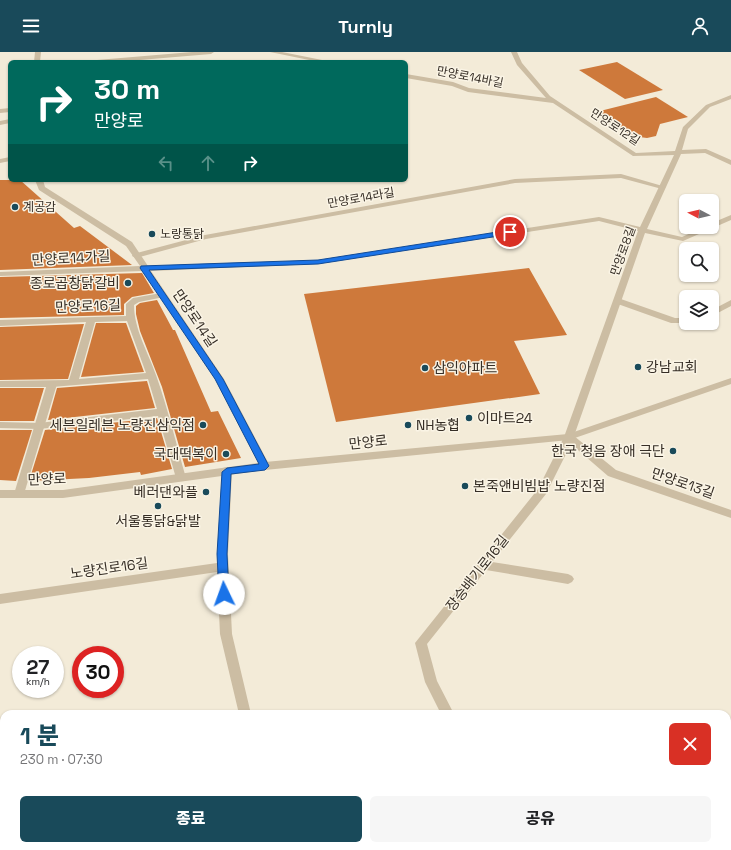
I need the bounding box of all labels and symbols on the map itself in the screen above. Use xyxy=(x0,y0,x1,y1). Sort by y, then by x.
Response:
street label: 만양로14바길 xyxy=(435,63,505,91)
street label: 만양로12길 xyxy=(587,105,643,149)
street label: 만양로14라길 xyxy=(326,184,396,212)
north arrow xyxy=(679,194,719,234)
place label: 계공감 xyxy=(23,199,56,215)
marker: 계공감 xyxy=(10,202,20,212)
pin xyxy=(493,215,527,249)
street label: 만양로8길 xyxy=(607,224,639,278)
place label: 노랑통닭 xyxy=(160,226,204,242)
marker: 노랑통닭 xyxy=(147,229,157,239)
street label: 만양로14가길 xyxy=(31,247,111,269)
place label: 종로곱창닭갈비 xyxy=(30,274,120,292)
marker: 종로곱창닭갈비 xyxy=(123,278,133,288)
street label: 만양로14길 xyxy=(169,286,221,350)
street label: 만양로16길 xyxy=(55,296,121,316)
place label: 강남교회 xyxy=(646,358,698,376)
place label: 삼익아파트 xyxy=(433,359,498,377)
marker: 강남교회 xyxy=(633,362,643,372)
marker: 삼익아파트 xyxy=(420,363,430,373)
place label: 이마트24 xyxy=(477,409,533,427)
marker: 이마트24 xyxy=(464,413,474,423)
place label: 세븐일레븐 노량진삼익점 xyxy=(50,416,195,434)
place label: NH농협 xyxy=(416,416,460,434)
marker: 세븐일레븐 노량진삼익점 xyxy=(198,420,208,430)
marker: NH농협 xyxy=(403,420,413,430)
street label: 만양로 xyxy=(348,431,388,453)
place label: 한국 청음 장애 극단 xyxy=(551,442,665,460)
place label: 국대떡복이 xyxy=(154,445,218,463)
marker: 한국 청음 장애 극단 xyxy=(668,446,678,456)
marker: 국대떡복이 xyxy=(221,449,231,459)
street label: 만양로13길 xyxy=(649,464,717,502)
street label: 만양로 xyxy=(27,469,67,489)
place label: 본죽앤비빔밥 노량진점 xyxy=(473,477,605,495)
marker: 본죽앤비빔밥 노량진점 xyxy=(460,481,470,491)
place label: 베러댄와플 xyxy=(134,483,198,501)
marker: 베러댄와플 xyxy=(201,487,211,497)
marker: 서울통닭&닭발 xyxy=(153,501,163,511)
place label: 서울통닭&닭발 xyxy=(115,512,201,530)
street label: 장승배기로16길 xyxy=(442,531,512,615)
street label: 노량진로16길 xyxy=(69,554,149,582)
position arrow xyxy=(203,573,245,615)
speed limit sign: 30 xyxy=(72,646,124,698)

